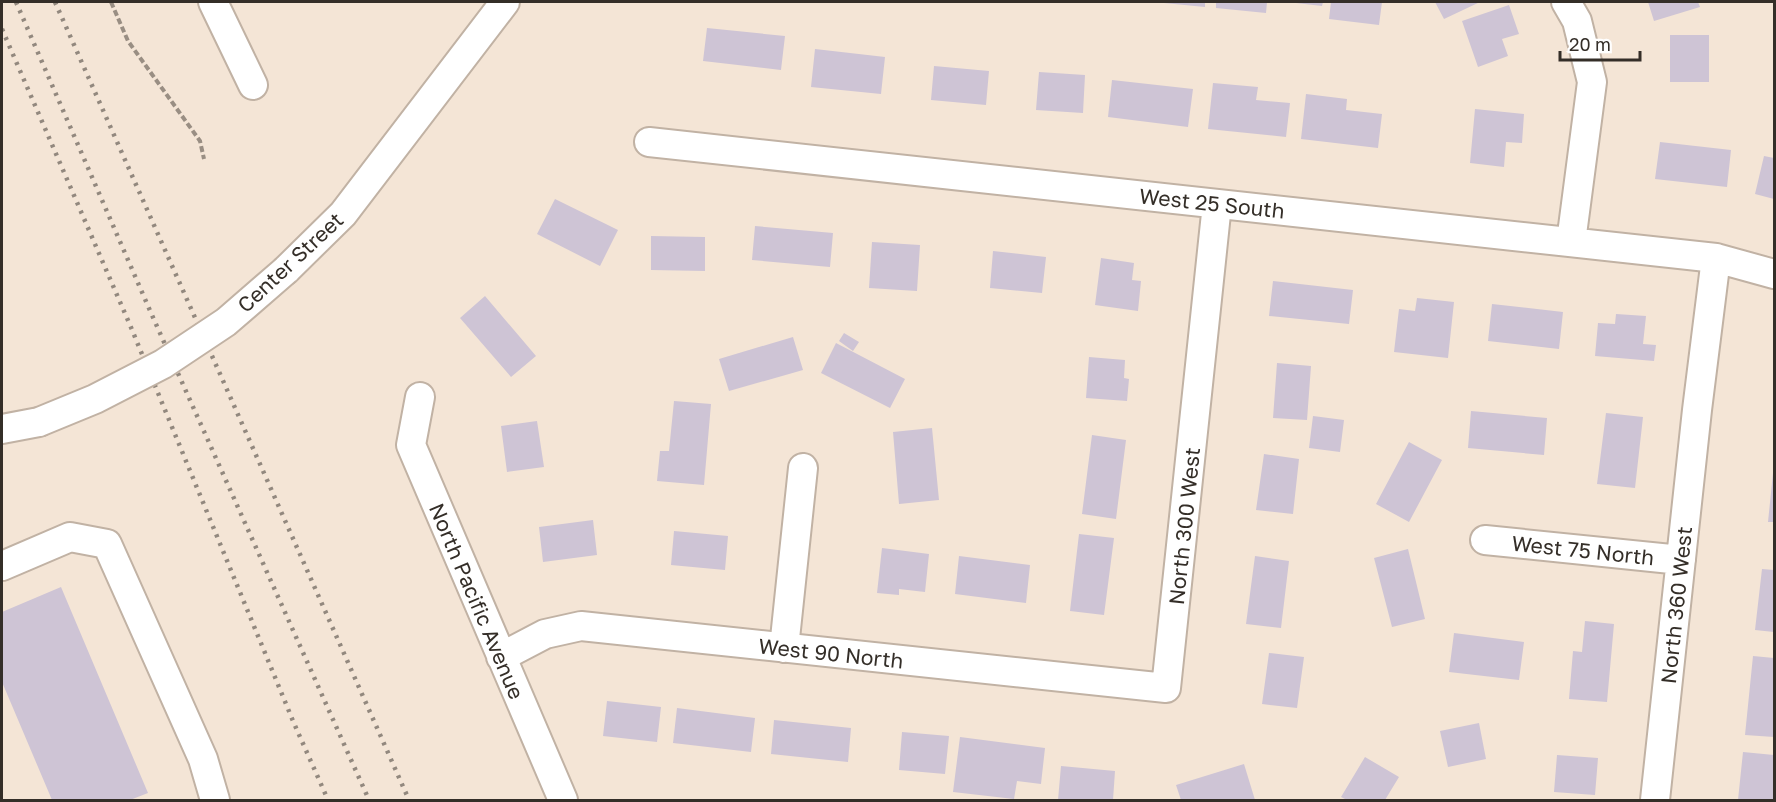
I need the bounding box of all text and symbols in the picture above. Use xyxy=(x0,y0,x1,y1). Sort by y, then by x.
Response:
scale bar xyxy=(1560,24,1640,62)
text: 20 m xyxy=(1569,33,1611,55)
street label: West 25 South xyxy=(1138,182,1286,224)
street label: Center Street xyxy=(232,206,348,318)
street label: North 300 West xyxy=(1163,446,1205,606)
street label: North Pacific Avenue xyxy=(424,499,530,703)
street label: North 360 West xyxy=(1655,525,1697,685)
street label: West 75 North xyxy=(1510,530,1656,570)
street label: West 90 North xyxy=(757,632,905,674)

